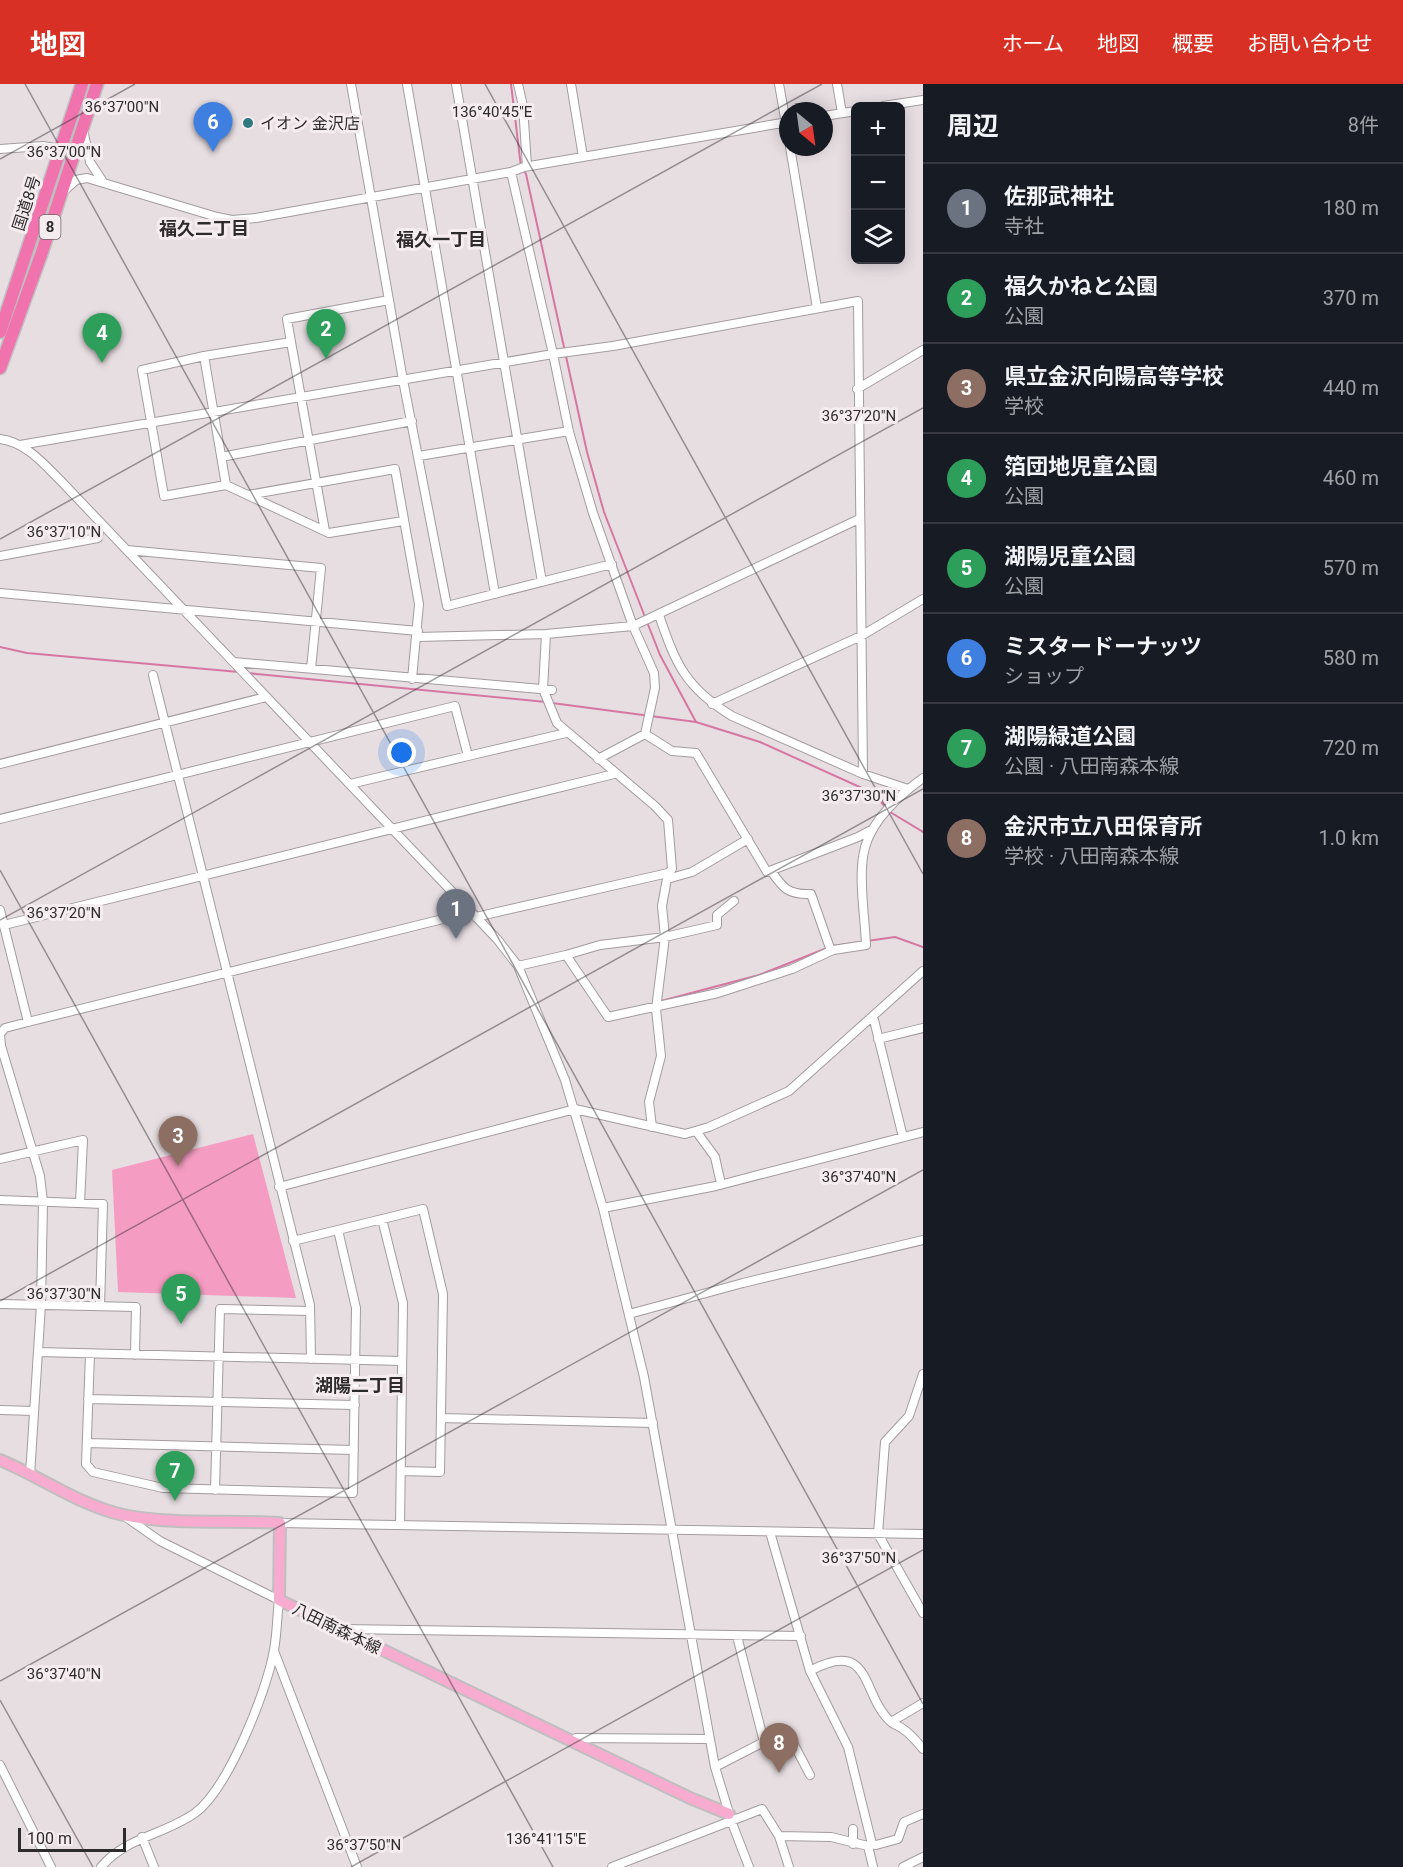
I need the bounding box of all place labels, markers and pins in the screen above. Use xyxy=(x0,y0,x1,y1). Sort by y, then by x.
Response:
pin: 6 xyxy=(194,103,232,152)
place label: イオン 金沢店 xyxy=(260,114,360,133)
marker: イオン 金沢店 xyxy=(241,116,255,130)
pin: 2 xyxy=(306,310,346,359)
pin: 4 xyxy=(82,314,122,363)
pin: 1 xyxy=(436,890,476,939)
pin: 3 xyxy=(158,1116,198,1166)
pin: 5 xyxy=(162,1274,201,1324)
pin: 7 xyxy=(156,1452,195,1501)
pin: 8 xyxy=(760,1724,798,1773)

